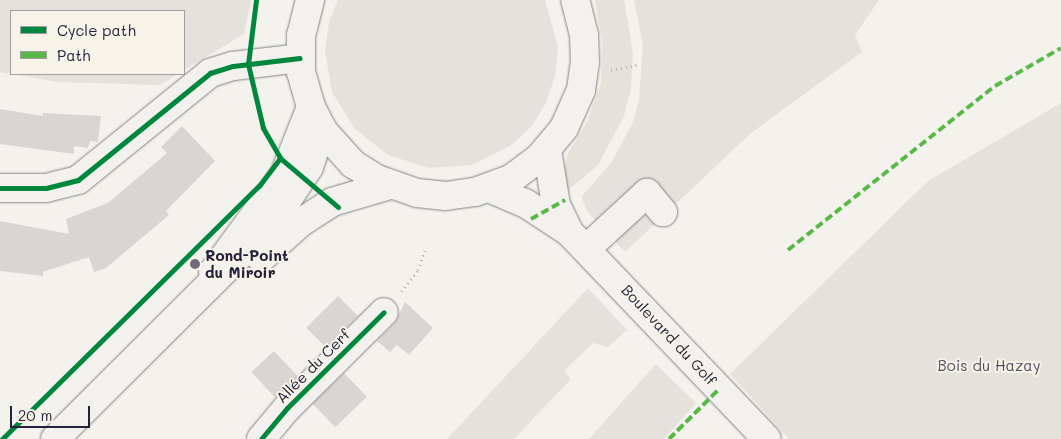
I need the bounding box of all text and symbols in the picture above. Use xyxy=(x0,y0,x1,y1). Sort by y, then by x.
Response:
legend xyxy=(10,10,185,75)
text: Cycle path xyxy=(57,20,136,40)
text: Path xyxy=(57,45,91,65)
place label: Rond-Point du Miroir xyxy=(205,246,289,281)
marker: Rond-Point du Miroir xyxy=(189,258,201,270)
street label: Boulevard du Golf xyxy=(618,281,720,389)
street label: Allée du Cerf xyxy=(272,325,354,407)
park label: Bois du Hazay xyxy=(938,357,1040,375)
scale bar xyxy=(12,396,92,428)
text: 20 m xyxy=(18,405,52,425)

